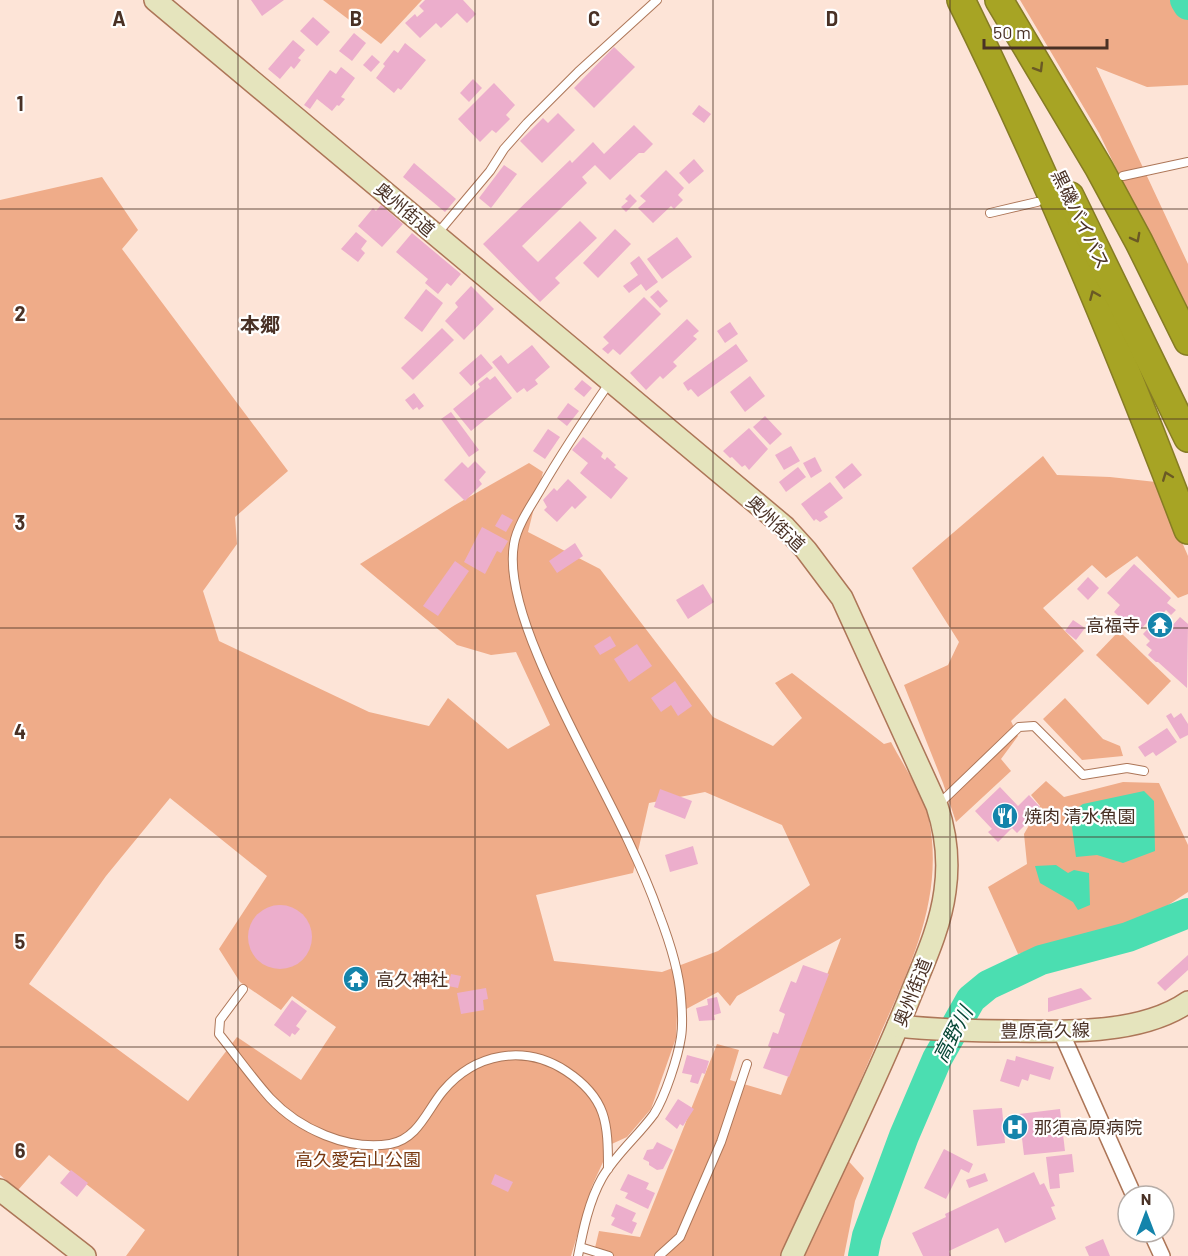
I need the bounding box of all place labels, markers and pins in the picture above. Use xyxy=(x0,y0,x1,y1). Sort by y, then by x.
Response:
temple icon: 高福寺 xyxy=(1145,610,1175,640)
place label: 高福寺 xyxy=(1086,614,1140,636)
restaurant icon: 焼肉 清水魚園 xyxy=(990,801,1020,831)
place label: 焼肉 清水魚園 xyxy=(1024,805,1136,827)
temple icon: 高久神社 xyxy=(341,964,371,994)
place label: 高久神社 xyxy=(376,968,448,990)
hospital icon: 那須高原病院 xyxy=(1000,1112,1030,1142)
place label: 那須高原病院 xyxy=(1034,1116,1142,1138)

